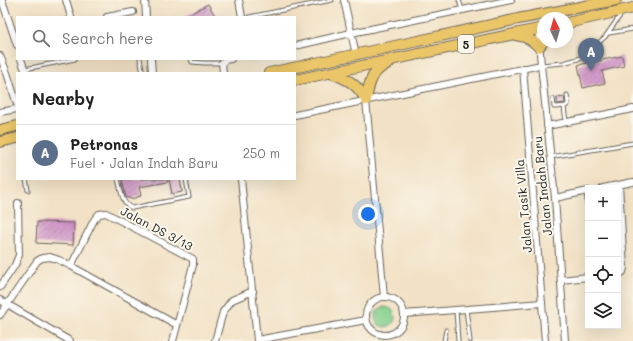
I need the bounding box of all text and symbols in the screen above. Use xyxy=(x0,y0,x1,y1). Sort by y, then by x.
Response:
north arrow xyxy=(537,12,573,48)
search box xyxy=(16,16,296,60)
icon: search xyxy=(30,27,52,49)
text: Search here xyxy=(62,28,153,48)
road number: 5 xyxy=(458,35,474,53)
pin: A xyxy=(578,38,604,71)
text: Nearby xyxy=(32,87,94,109)
text: Petronas xyxy=(70,134,138,154)
street label: Jalan Indah Baru xyxy=(529,135,555,237)
text: A xyxy=(40,144,50,161)
text: 250 m xyxy=(243,144,280,161)
text: Fuel · Jalan Indah Baru xyxy=(70,154,218,171)
street label: Jalan Tasik Villa xyxy=(511,159,535,253)
map controls xyxy=(585,185,621,329)
button: + xyxy=(585,185,621,221)
street label: Jalan DS 3/13 xyxy=(118,202,196,254)
your location xyxy=(358,204,378,224)
button: − xyxy=(585,221,621,257)
button: locate xyxy=(585,257,621,293)
button: layers xyxy=(585,293,621,329)

